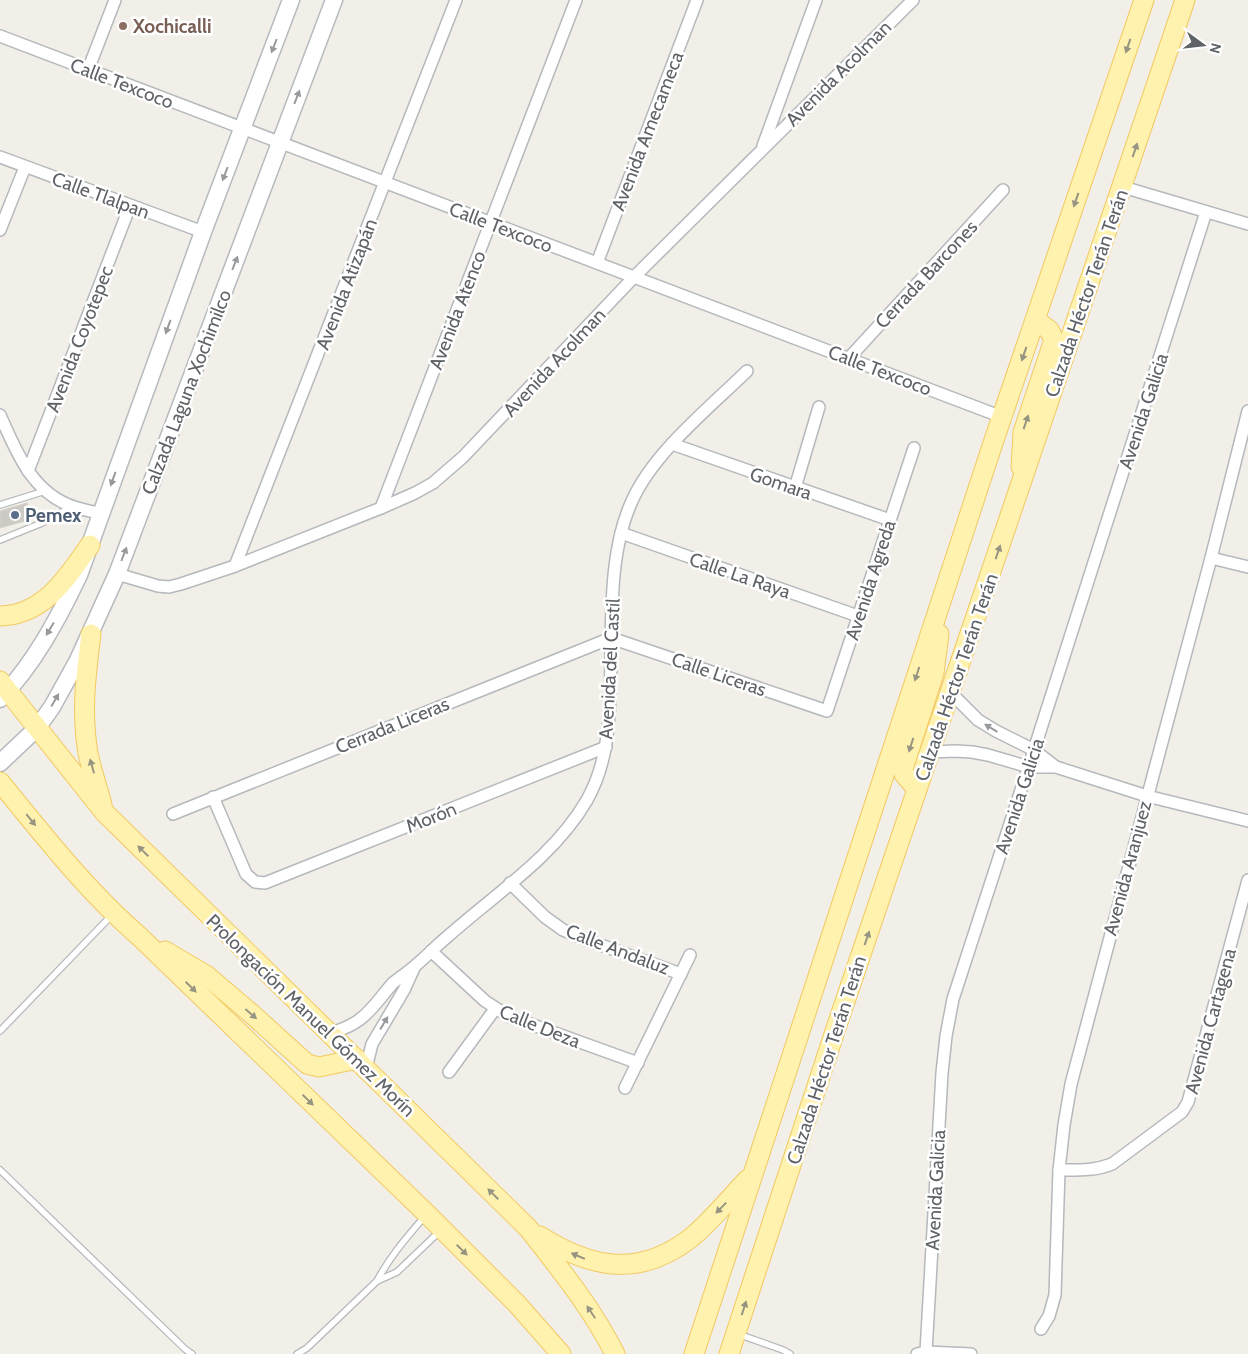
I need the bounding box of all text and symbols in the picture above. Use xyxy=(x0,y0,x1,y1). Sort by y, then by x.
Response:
place label: Xochicalli xyxy=(132,15,211,38)
street label: Avenida Acolman xyxy=(781,16,896,131)
marker: Xochicalli xyxy=(117,20,129,32)
north arrow xyxy=(1178,20,1228,70)
one-way arrow xyxy=(270,38,277,53)
one-way arrow xyxy=(1124,39,1132,54)
text: N xyxy=(1206,41,1226,55)
street label: Avenida Amecameca xyxy=(607,48,688,214)
street label: Calle Texcoco xyxy=(67,53,177,114)
one-way arrow xyxy=(293,89,301,104)
one-way arrow xyxy=(1132,142,1139,157)
street label: Calle Tlalpan xyxy=(49,167,153,224)
one-way arrow xyxy=(221,167,228,182)
street label: Calzada Héctor Terán Terán xyxy=(1040,186,1133,400)
one-way arrow xyxy=(1072,193,1080,208)
street label: Calle Texcoco xyxy=(446,197,556,258)
street label: Avenida Atizapán xyxy=(311,215,382,353)
street label: Cerrada Barcones xyxy=(870,215,982,333)
street label: Avenida Atenco xyxy=(424,248,491,373)
one-way arrow xyxy=(231,255,239,270)
street label: Avenida Coyotepec xyxy=(41,262,118,416)
street label: Calzada Laguna Xochimilco xyxy=(137,287,236,498)
street label: Avenida Acolman xyxy=(498,303,610,421)
one-way arrow xyxy=(164,319,172,334)
street label: Calle Texcoco xyxy=(825,340,935,401)
one-way arrow xyxy=(1020,347,1028,362)
street label: Avenida Galicia xyxy=(1114,350,1173,472)
one-way arrow xyxy=(1023,415,1031,430)
street label: Gomara xyxy=(747,462,815,505)
one-way arrow xyxy=(109,472,116,487)
place label: Pemex xyxy=(25,504,82,527)
marker: Pemex xyxy=(9,509,21,521)
street label: Avenida Agreda xyxy=(840,517,901,643)
one-way arrow xyxy=(995,544,1002,559)
one-way arrow xyxy=(121,546,128,561)
street label: Calle La Raya xyxy=(686,547,793,603)
street label: Calzada Héctor Terán Terán xyxy=(910,570,1003,784)
street label: Avenida del Castil xyxy=(594,597,625,740)
one-way arrow xyxy=(46,622,55,635)
street label: Calle Liceras xyxy=(669,648,769,701)
one-way arrow xyxy=(913,667,921,682)
street label: Cerrada Liceras xyxy=(332,692,453,759)
one-way arrow xyxy=(51,694,60,707)
one-way arrow xyxy=(985,723,998,732)
street label: Avenida Galicia xyxy=(990,735,1049,857)
one-way arrow xyxy=(907,738,915,753)
one-way arrow xyxy=(87,759,95,774)
street label: Morón xyxy=(403,797,460,838)
street label: Avenida Aranjuez xyxy=(1098,798,1157,938)
one-way arrow xyxy=(25,813,36,826)
one-way arrow xyxy=(137,845,149,857)
street label: Prolongación Manuel Gómez Morín xyxy=(201,909,420,1121)
street label: Calle Andaluz xyxy=(563,919,673,980)
one-way arrow xyxy=(864,930,871,945)
street label: Avenida Cartagena xyxy=(1180,946,1241,1096)
street label: Calzada Héctor Terán Terán xyxy=(782,953,871,1167)
one-way arrow xyxy=(185,981,197,993)
street label: Calle Deza xyxy=(496,1000,584,1053)
one-way arrow xyxy=(245,1008,257,1020)
one-way arrow xyxy=(379,1017,388,1030)
one-way arrow xyxy=(302,1094,314,1106)
street label: Avenida Galicia xyxy=(921,1129,950,1251)
one-way arrow xyxy=(488,1188,500,1200)
one-way arrow xyxy=(715,1202,727,1214)
one-way arrow xyxy=(456,1244,468,1256)
one-way arrow xyxy=(571,1251,585,1259)
one-way arrow xyxy=(741,1300,748,1315)
one-way arrow xyxy=(586,1305,596,1318)

